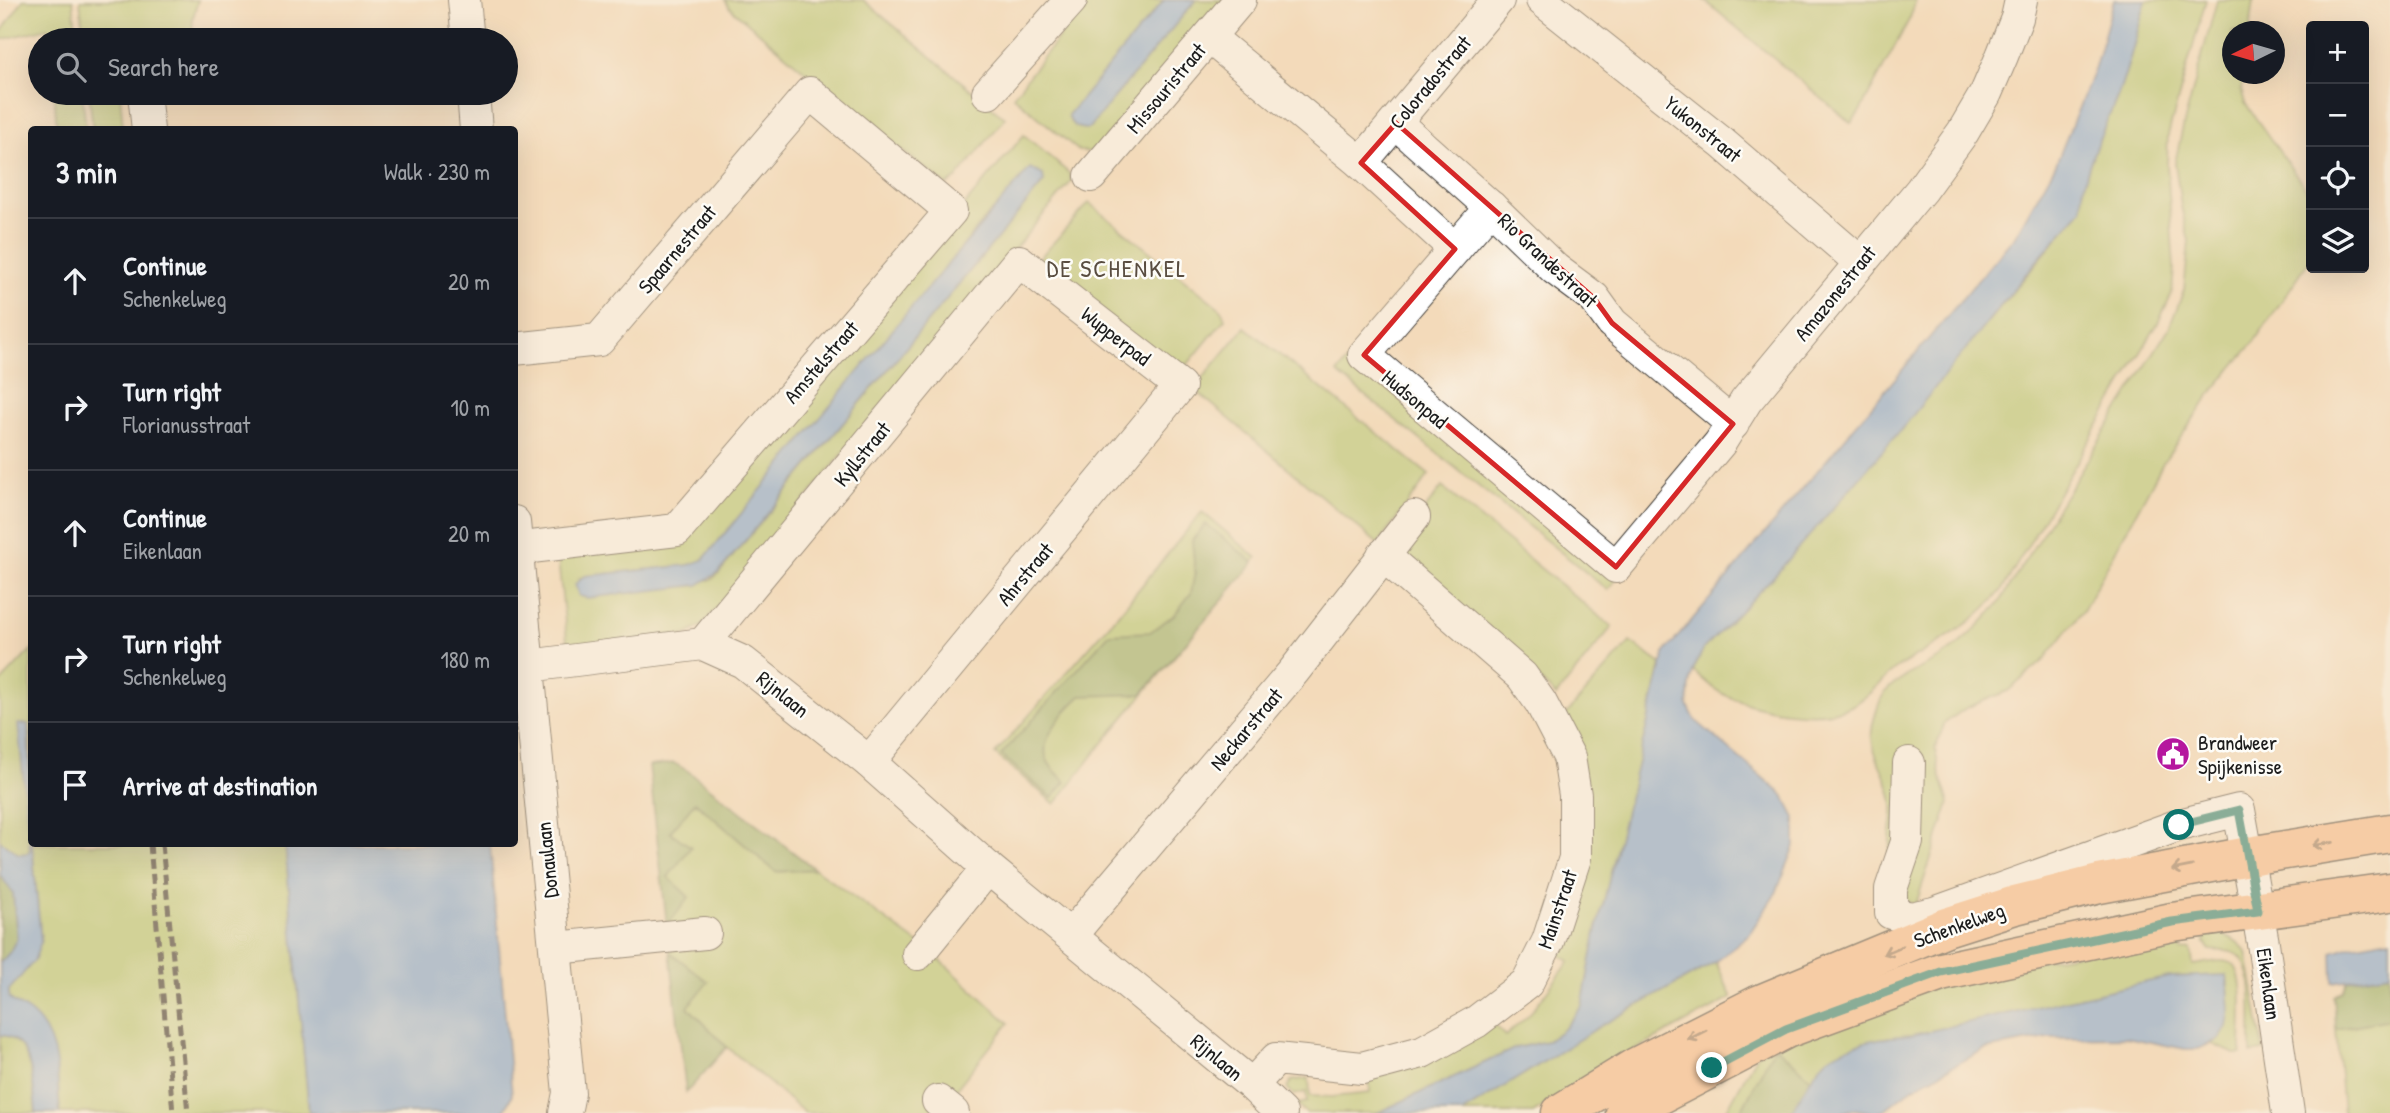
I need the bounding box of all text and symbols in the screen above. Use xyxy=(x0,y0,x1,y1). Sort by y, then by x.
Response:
north arrow xyxy=(2222,21,2285,84)
map controls xyxy=(2306,21,2369,273)
button: + xyxy=(2306,21,2369,84)
search box xyxy=(28,28,518,105)
street label: Coloradostraat xyxy=(1382,28,1478,135)
street label: Missouristraat xyxy=(1120,36,1213,139)
icon: search xyxy=(52,48,90,86)
text: Search here xyxy=(108,49,219,84)
button: − xyxy=(2306,84,2369,147)
street label: Yukonstraat xyxy=(1658,89,1748,170)
button: locate xyxy=(2306,147,2369,210)
text: 3 min xyxy=(56,152,117,192)
text: Walk · 230 m xyxy=(384,156,490,187)
street label: Spaarnestraat xyxy=(631,198,723,300)
street label: Rio Grandestraat xyxy=(1492,206,1605,314)
button: layers xyxy=(2306,210,2369,273)
street label: Amazonestraat xyxy=(1787,239,1883,347)
text: Continue xyxy=(123,248,207,283)
district label: DE SCHENKEL xyxy=(1047,252,1187,284)
icon: ahead xyxy=(56,262,94,300)
text: 20 m xyxy=(448,266,490,297)
text: Schenkelweg xyxy=(123,283,227,314)
street label: Wupperpad xyxy=(1075,300,1157,372)
street label: Amstelstraat xyxy=(777,314,866,410)
street label: Hudsonpad xyxy=(1376,363,1454,435)
text: Turn right xyxy=(123,374,221,409)
icon: right xyxy=(56,388,94,426)
text: 10 m xyxy=(450,392,490,423)
text: Florianusstraat xyxy=(123,409,250,440)
street label: Kyllstraat xyxy=(827,415,898,493)
text: Continue xyxy=(123,500,207,535)
icon: ahead xyxy=(56,514,94,552)
text: 20 m xyxy=(448,518,490,549)
text: Eikenlaan xyxy=(123,535,202,566)
street label: Ahrstraat xyxy=(990,536,1060,612)
text: Turn right xyxy=(123,626,221,661)
icon: right xyxy=(56,640,94,678)
text: 180 m xyxy=(440,644,490,675)
text: Schenkelweg xyxy=(123,661,227,692)
street label: Rijnlaan xyxy=(750,664,816,724)
street label: Neckarstraat xyxy=(1203,681,1290,777)
place label: Brandweer Spijkenisse xyxy=(2198,728,2282,781)
public building icon: Brandweer Spijkenisse xyxy=(2154,735,2192,773)
icon: arrive xyxy=(56,766,94,804)
text: Arrive at destination xyxy=(123,768,318,803)
route start xyxy=(2163,809,2194,840)
street label: Donaulaan xyxy=(529,821,565,899)
one-way arrow xyxy=(2312,838,2335,851)
one-way arrow xyxy=(2171,862,2194,875)
street label: Mainstraat xyxy=(1530,865,1584,952)
street label: Schenkelweg xyxy=(1910,895,2008,955)
one-way arrow xyxy=(1883,944,1904,957)
street label: Eikenlaan xyxy=(2250,946,2288,1022)
street label: Rijnlaan xyxy=(1185,1027,1249,1087)
one-way arrow xyxy=(1687,1029,1708,1043)
route end xyxy=(1696,1052,1727,1083)

